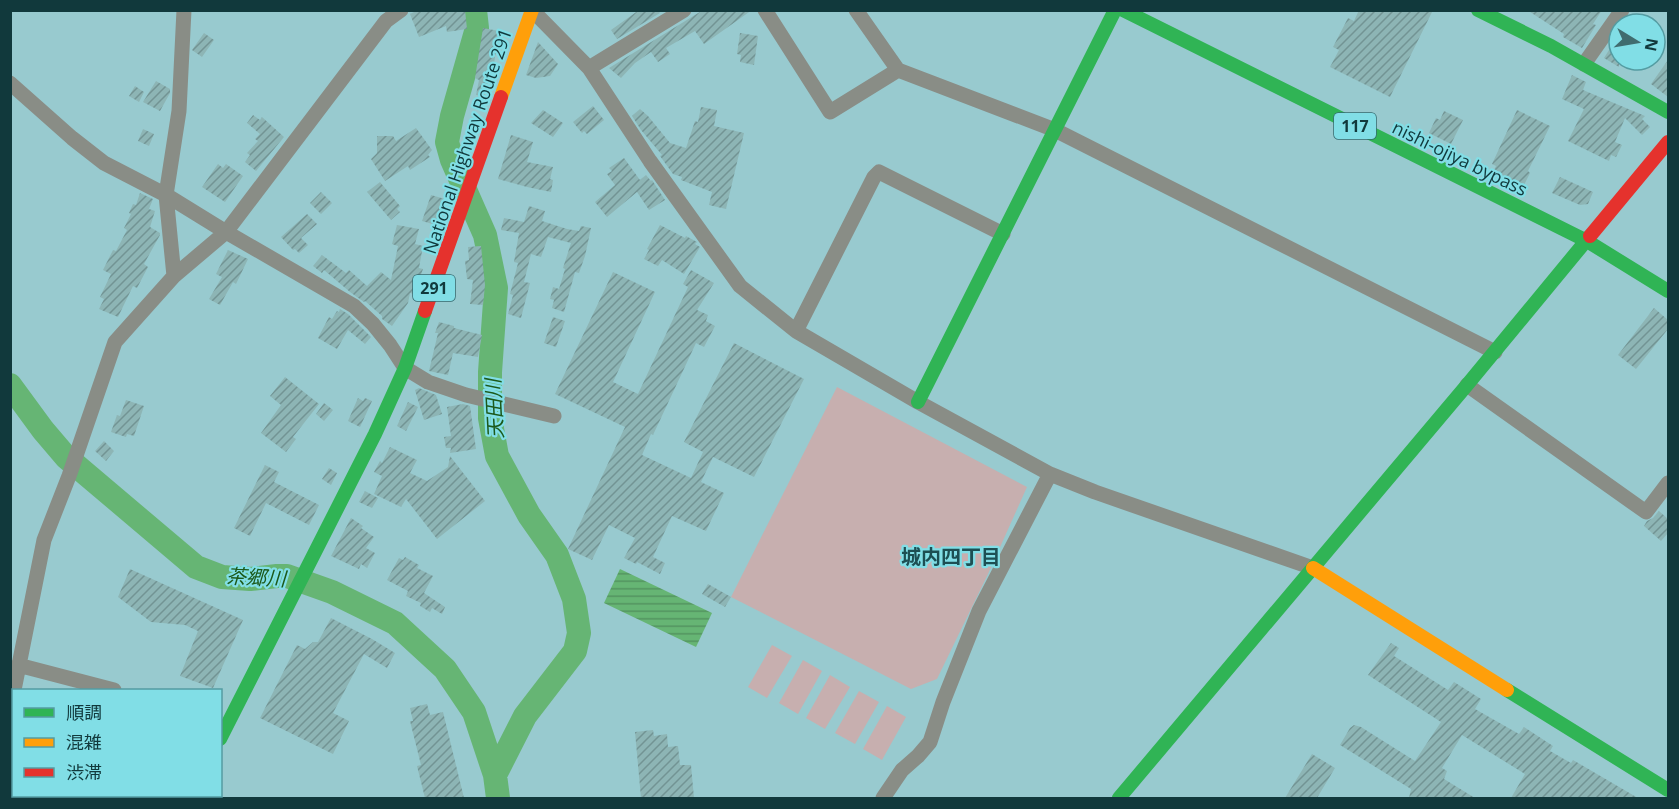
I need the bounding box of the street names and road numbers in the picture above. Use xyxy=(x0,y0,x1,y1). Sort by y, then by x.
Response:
street label: National Highway Route 291 xyxy=(417,25,517,257)
road number: 117 xyxy=(1334,113,1376,139)
street label: nishi-ojiya bypass xyxy=(1389,115,1531,201)
road number: 291 xyxy=(413,275,455,301)

